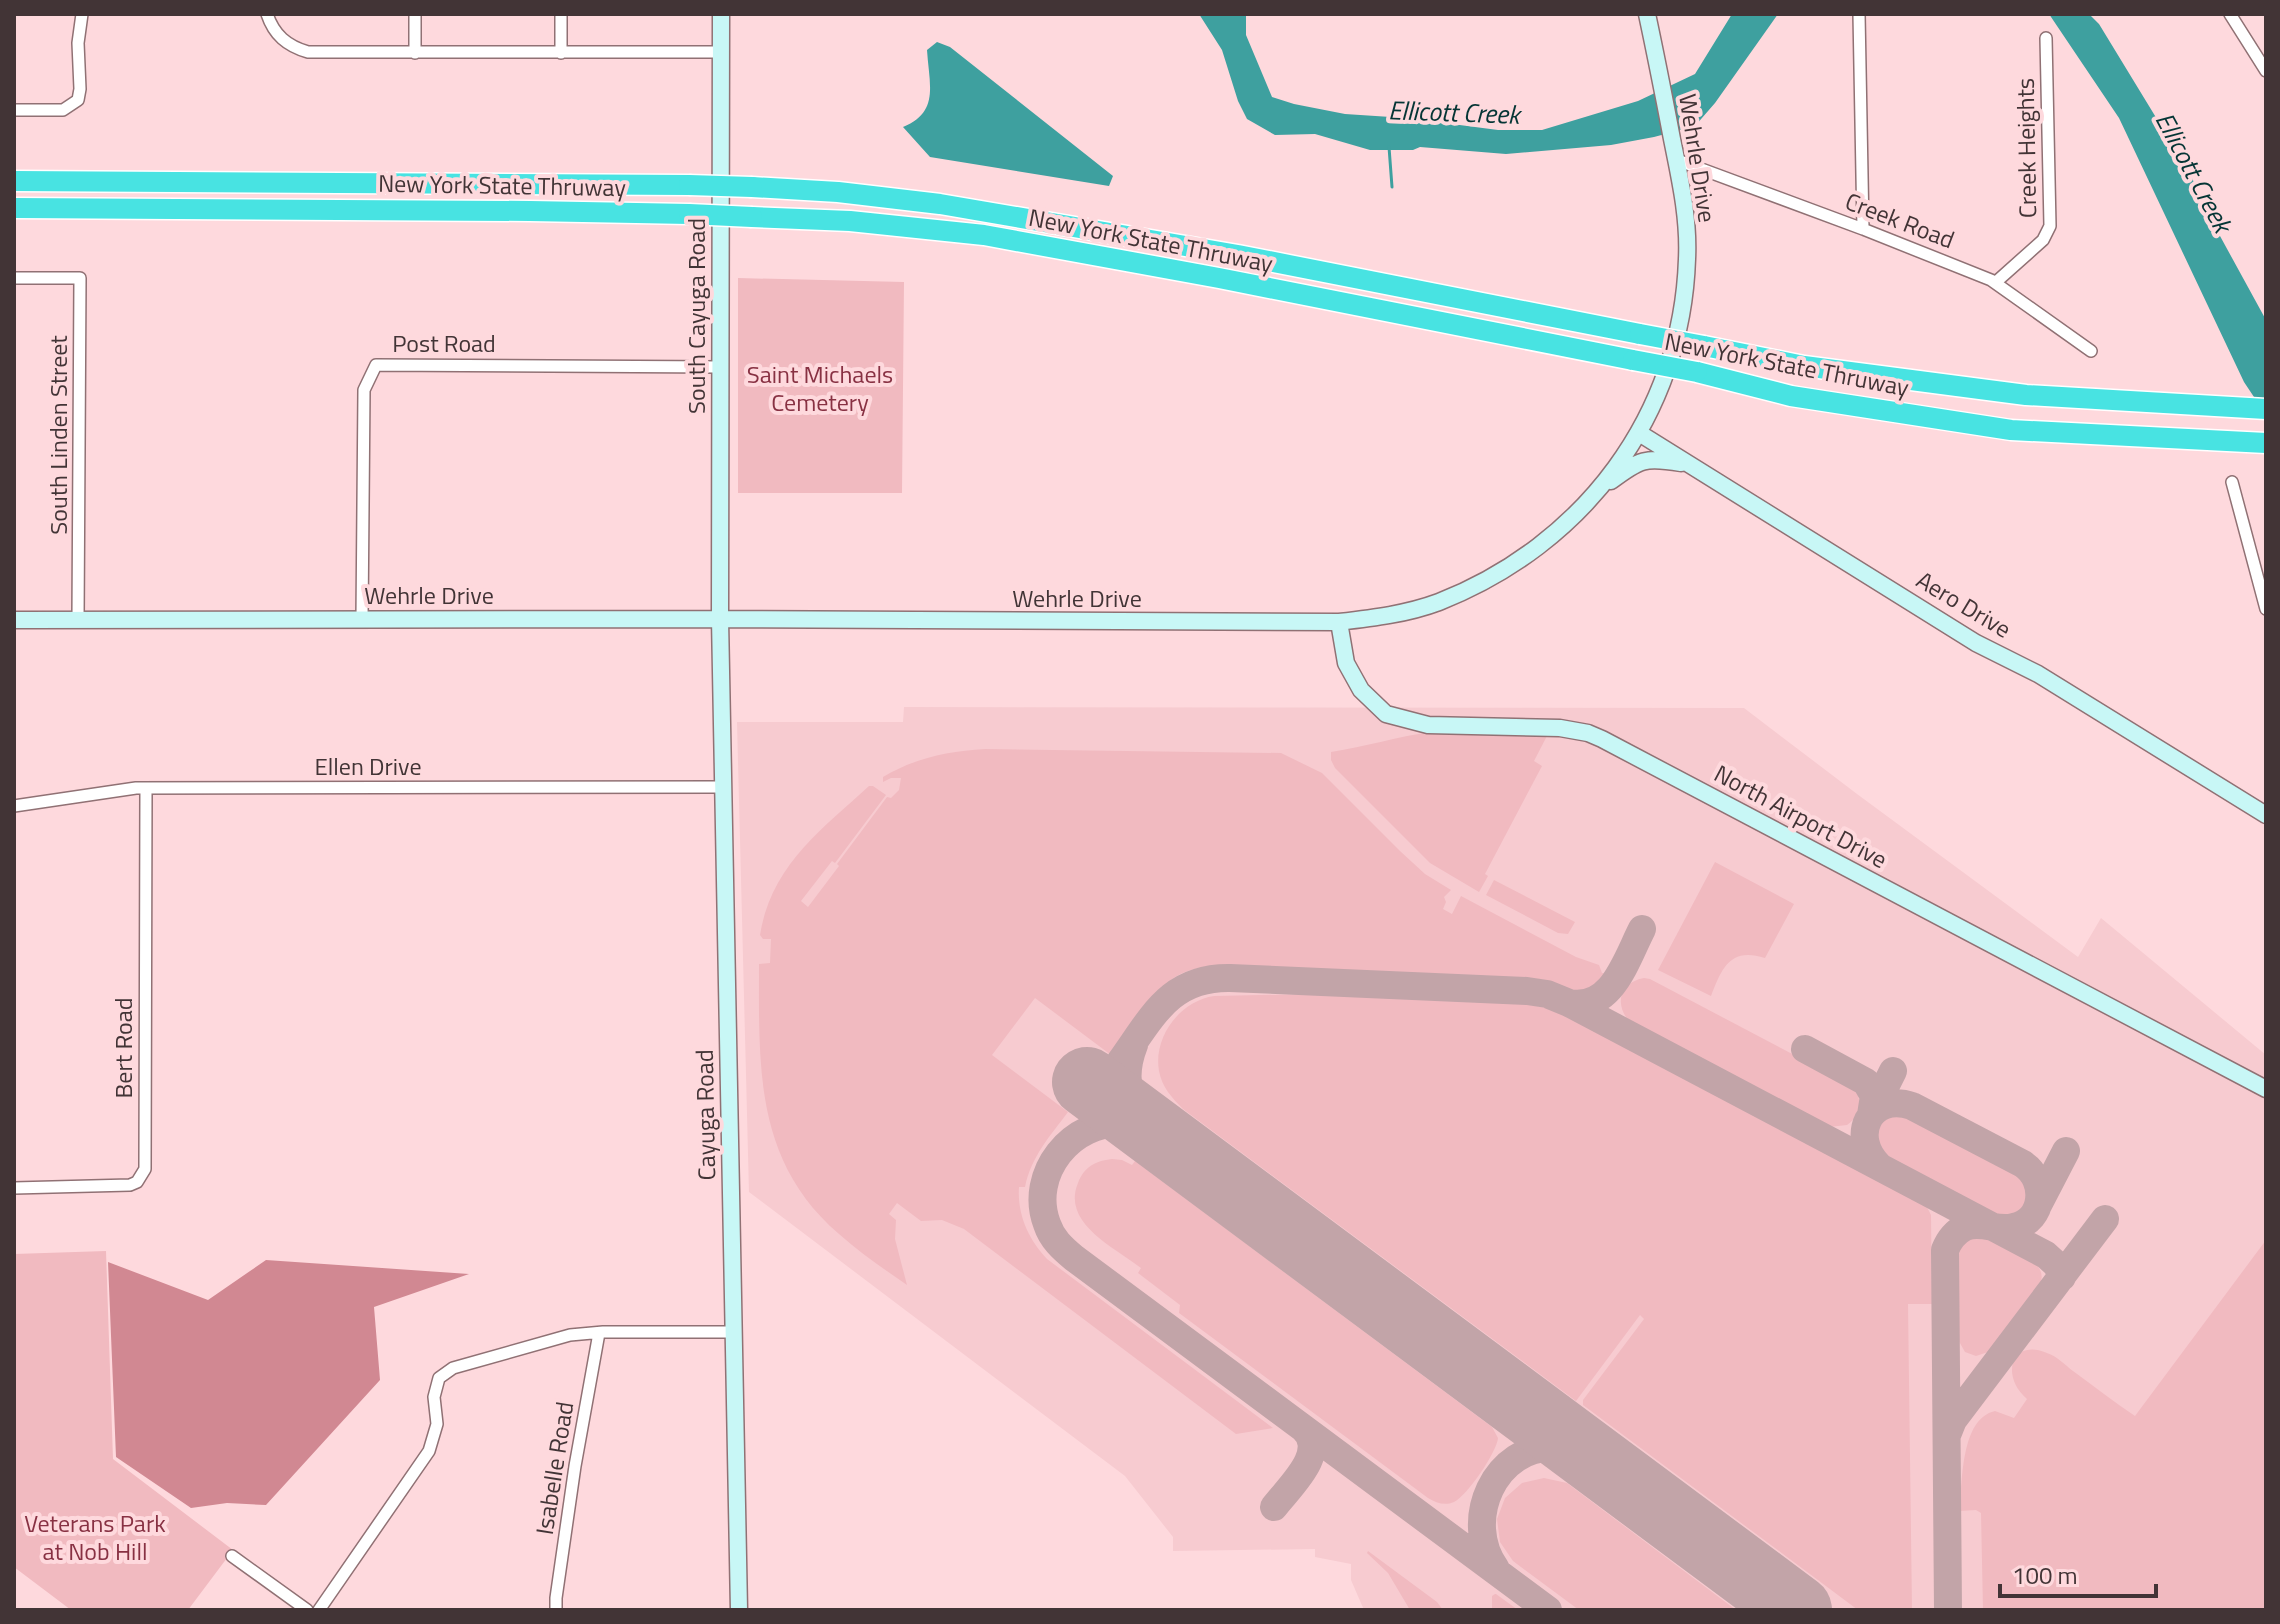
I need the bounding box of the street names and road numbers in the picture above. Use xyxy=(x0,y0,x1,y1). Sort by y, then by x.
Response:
street label: Creek Heights xyxy=(2007,78,2045,218)
street label: Wehrle Drive xyxy=(1670,91,1726,225)
street label: New York State Thruway xyxy=(378,165,627,205)
street label: Creek Road xyxy=(1840,183,1960,257)
street label: New York State Thruway xyxy=(1026,199,1277,281)
street label: South Cayuga Road xyxy=(678,218,714,414)
street label: New York State Thruway xyxy=(1662,323,1913,405)
street label: Post Road xyxy=(392,325,496,361)
street label: South Linden Street xyxy=(40,335,76,535)
street label: Aero Drive xyxy=(1910,562,2018,646)
street label: Wehrle Drive xyxy=(364,577,494,613)
street label: Wehrle Drive xyxy=(1012,580,1142,616)
street label: Ellen Drive xyxy=(314,748,422,784)
street label: North Airport Drive xyxy=(1708,755,1894,877)
street label: Bert Road xyxy=(105,998,141,1098)
street label: Cayuga Road xyxy=(686,1049,724,1181)
street label: Isabelle Road xyxy=(526,1399,582,1537)

